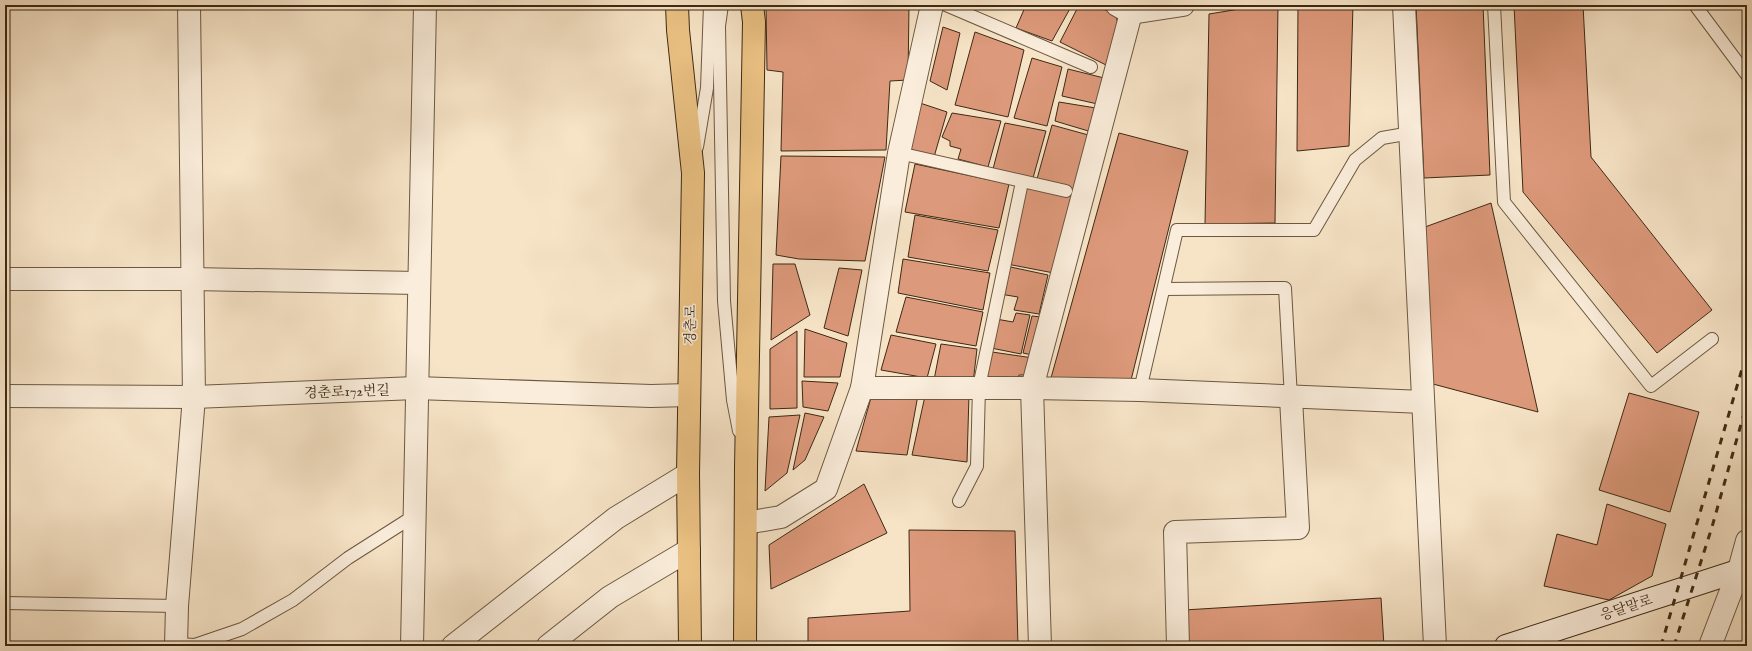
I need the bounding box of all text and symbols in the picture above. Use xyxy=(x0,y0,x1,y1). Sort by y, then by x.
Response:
street label: 경춘로 xyxy=(682,304,700,345)
street label: 경춘로172번길 xyxy=(304,382,390,402)
street label: 응달말로 xyxy=(1598,591,1655,625)

